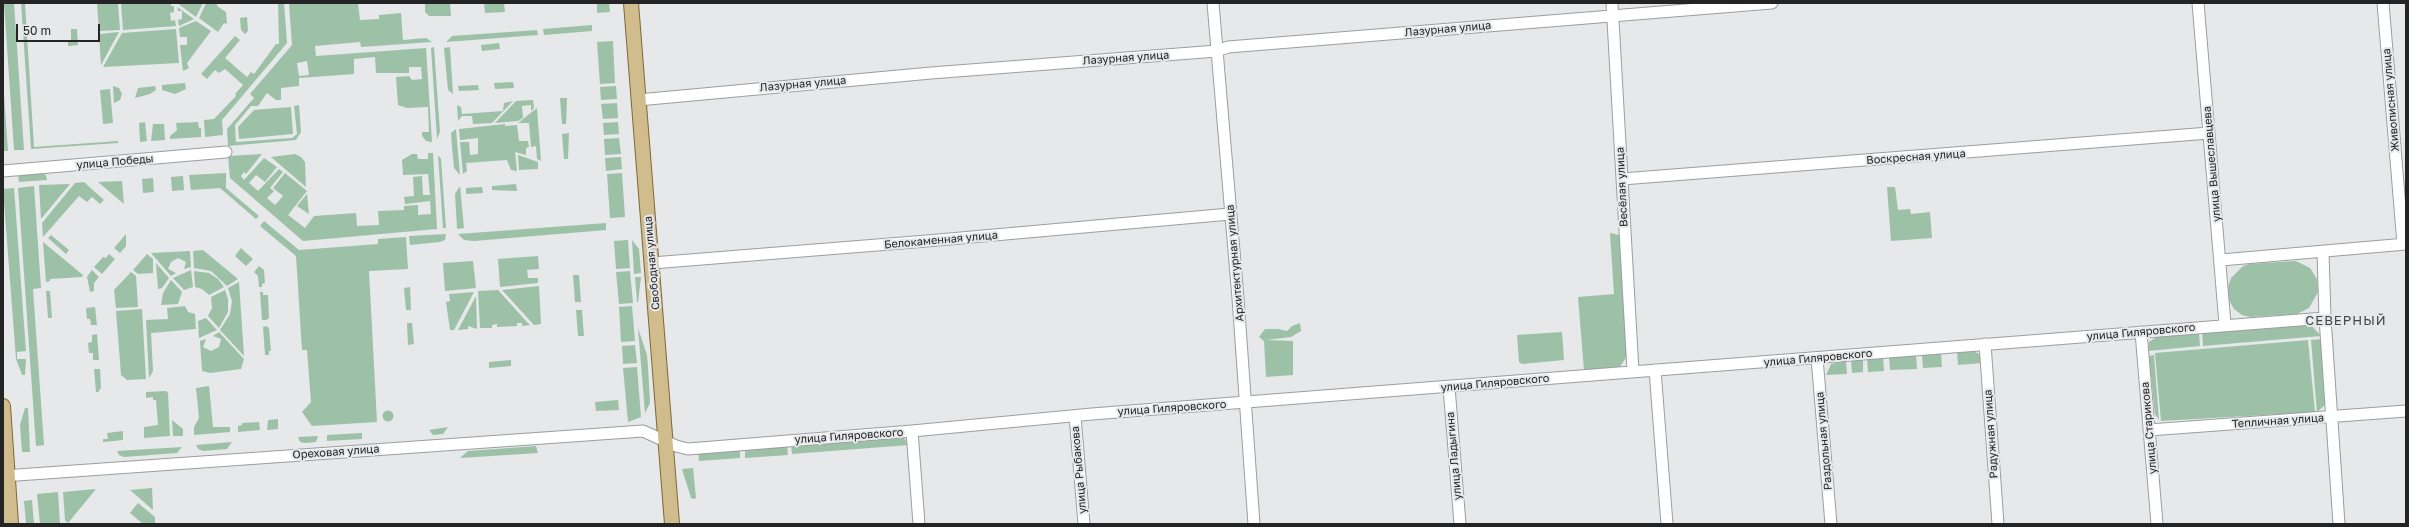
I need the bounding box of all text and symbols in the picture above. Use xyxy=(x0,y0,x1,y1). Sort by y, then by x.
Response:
scale bar xyxy=(18,16,102,42)
street label: Лазурная улица xyxy=(1404,19,1492,39)
text: 50 m xyxy=(23,23,51,38)
street label: Лазурная улица xyxy=(1082,48,1170,68)
street label: Живописная улица xyxy=(2380,48,2402,152)
street label: Лазурная улица xyxy=(759,74,847,94)
street label: улица Вышеславцева xyxy=(2200,106,2224,222)
street label: Весёлая улица xyxy=(1613,147,1631,227)
street label: Воскресная улица xyxy=(1866,147,1966,167)
street label: улица Победы xyxy=(76,152,154,172)
street label: Архитектурная улица xyxy=(1223,204,1247,322)
street label: Свободная улица xyxy=(641,216,663,310)
street label: Белокаменная улица xyxy=(884,228,998,252)
district label: СЕВЕРНЫЙ xyxy=(2305,313,2387,329)
street label: улица Гиляровского xyxy=(2086,321,2196,343)
street label: улица Гиляровского xyxy=(1763,347,1873,369)
street label: улица Гиляровского xyxy=(1440,372,1550,394)
street label: улица Старикова xyxy=(2138,381,2160,475)
street label: Радужная улица xyxy=(1981,389,2001,479)
street label: Раздольная улица xyxy=(1813,391,1835,491)
street label: улица Гиляровского xyxy=(1117,398,1227,418)
street label: улица Ладыгина xyxy=(1444,411,1464,501)
street label: Тепличная улица xyxy=(2232,411,2324,431)
street label: улица Гиляровского xyxy=(794,426,904,446)
street label: улица Рыбакова xyxy=(1069,426,1089,514)
street label: Ореховая улица xyxy=(292,442,380,462)

